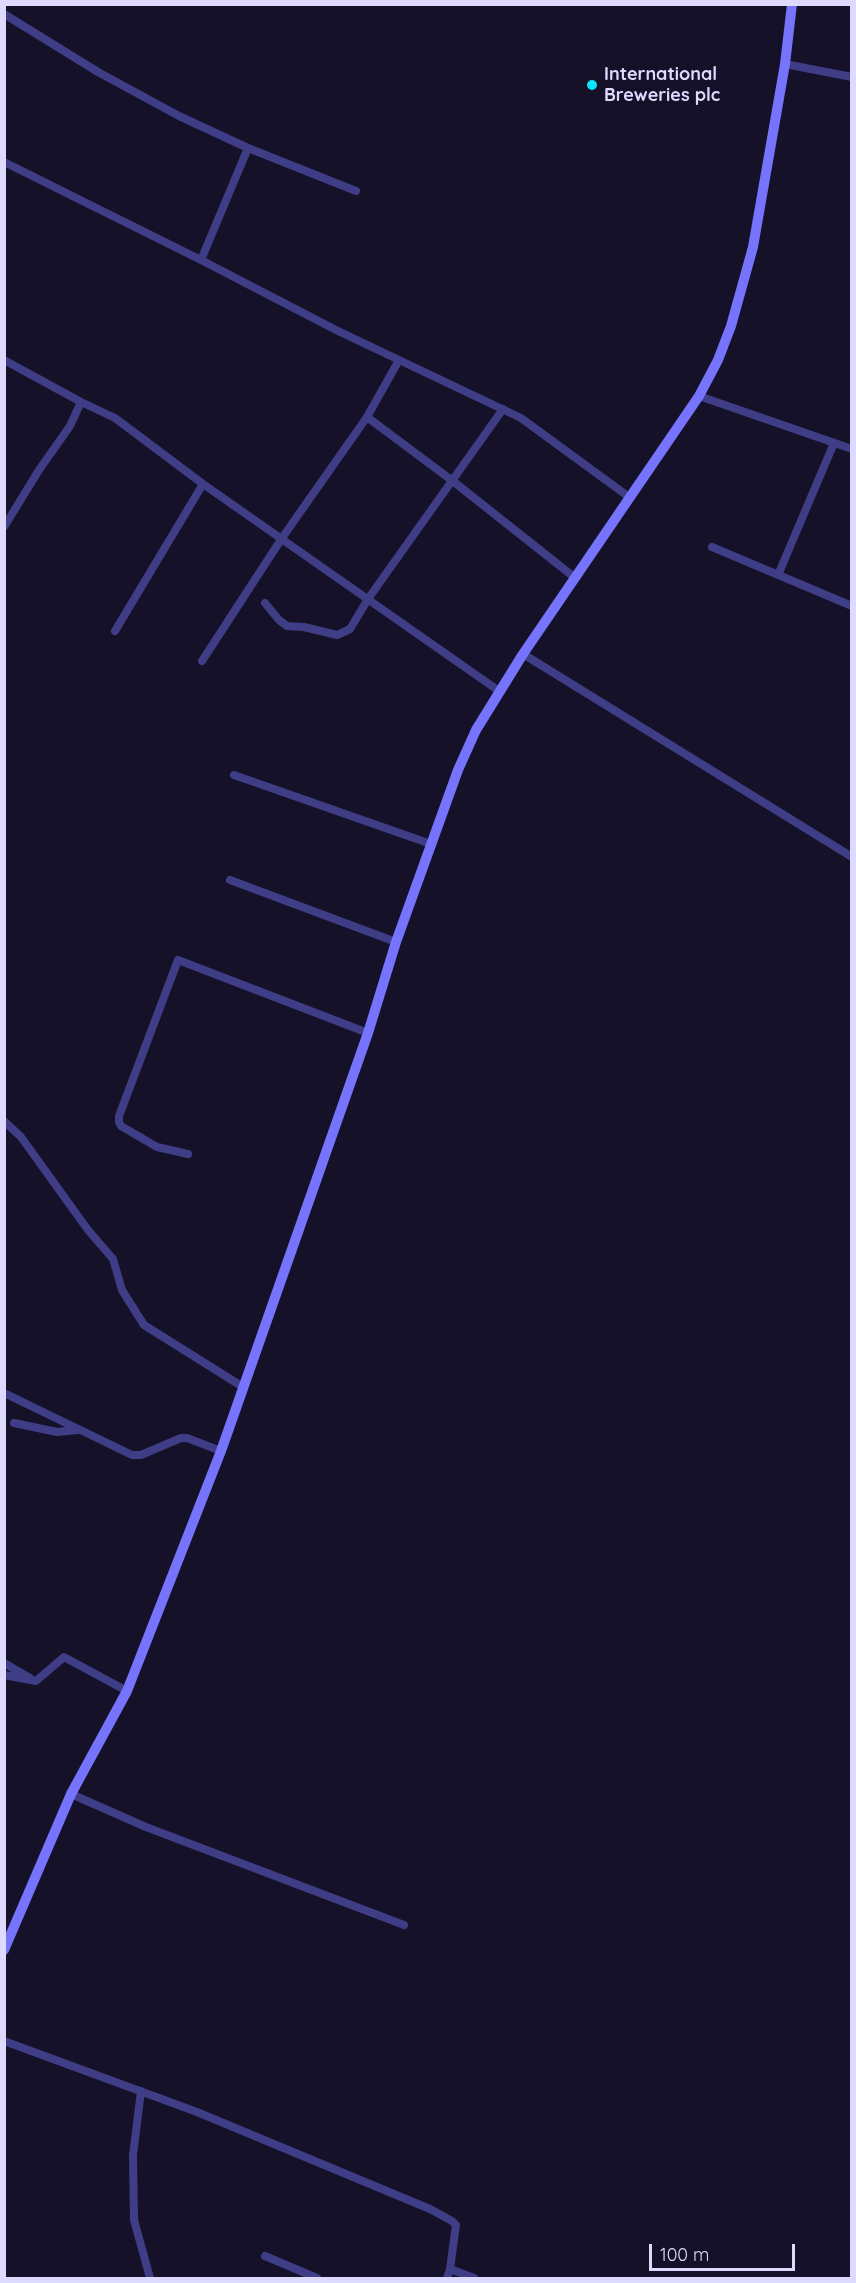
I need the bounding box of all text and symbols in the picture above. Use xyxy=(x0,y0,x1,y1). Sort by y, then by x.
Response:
place label: International Breweries plc xyxy=(604,64,720,106)
marker: International Breweries plc xyxy=(585,78,599,92)
scale bar xyxy=(652,2232,798,2270)
text: 100 m xyxy=(660,2243,709,2266)

